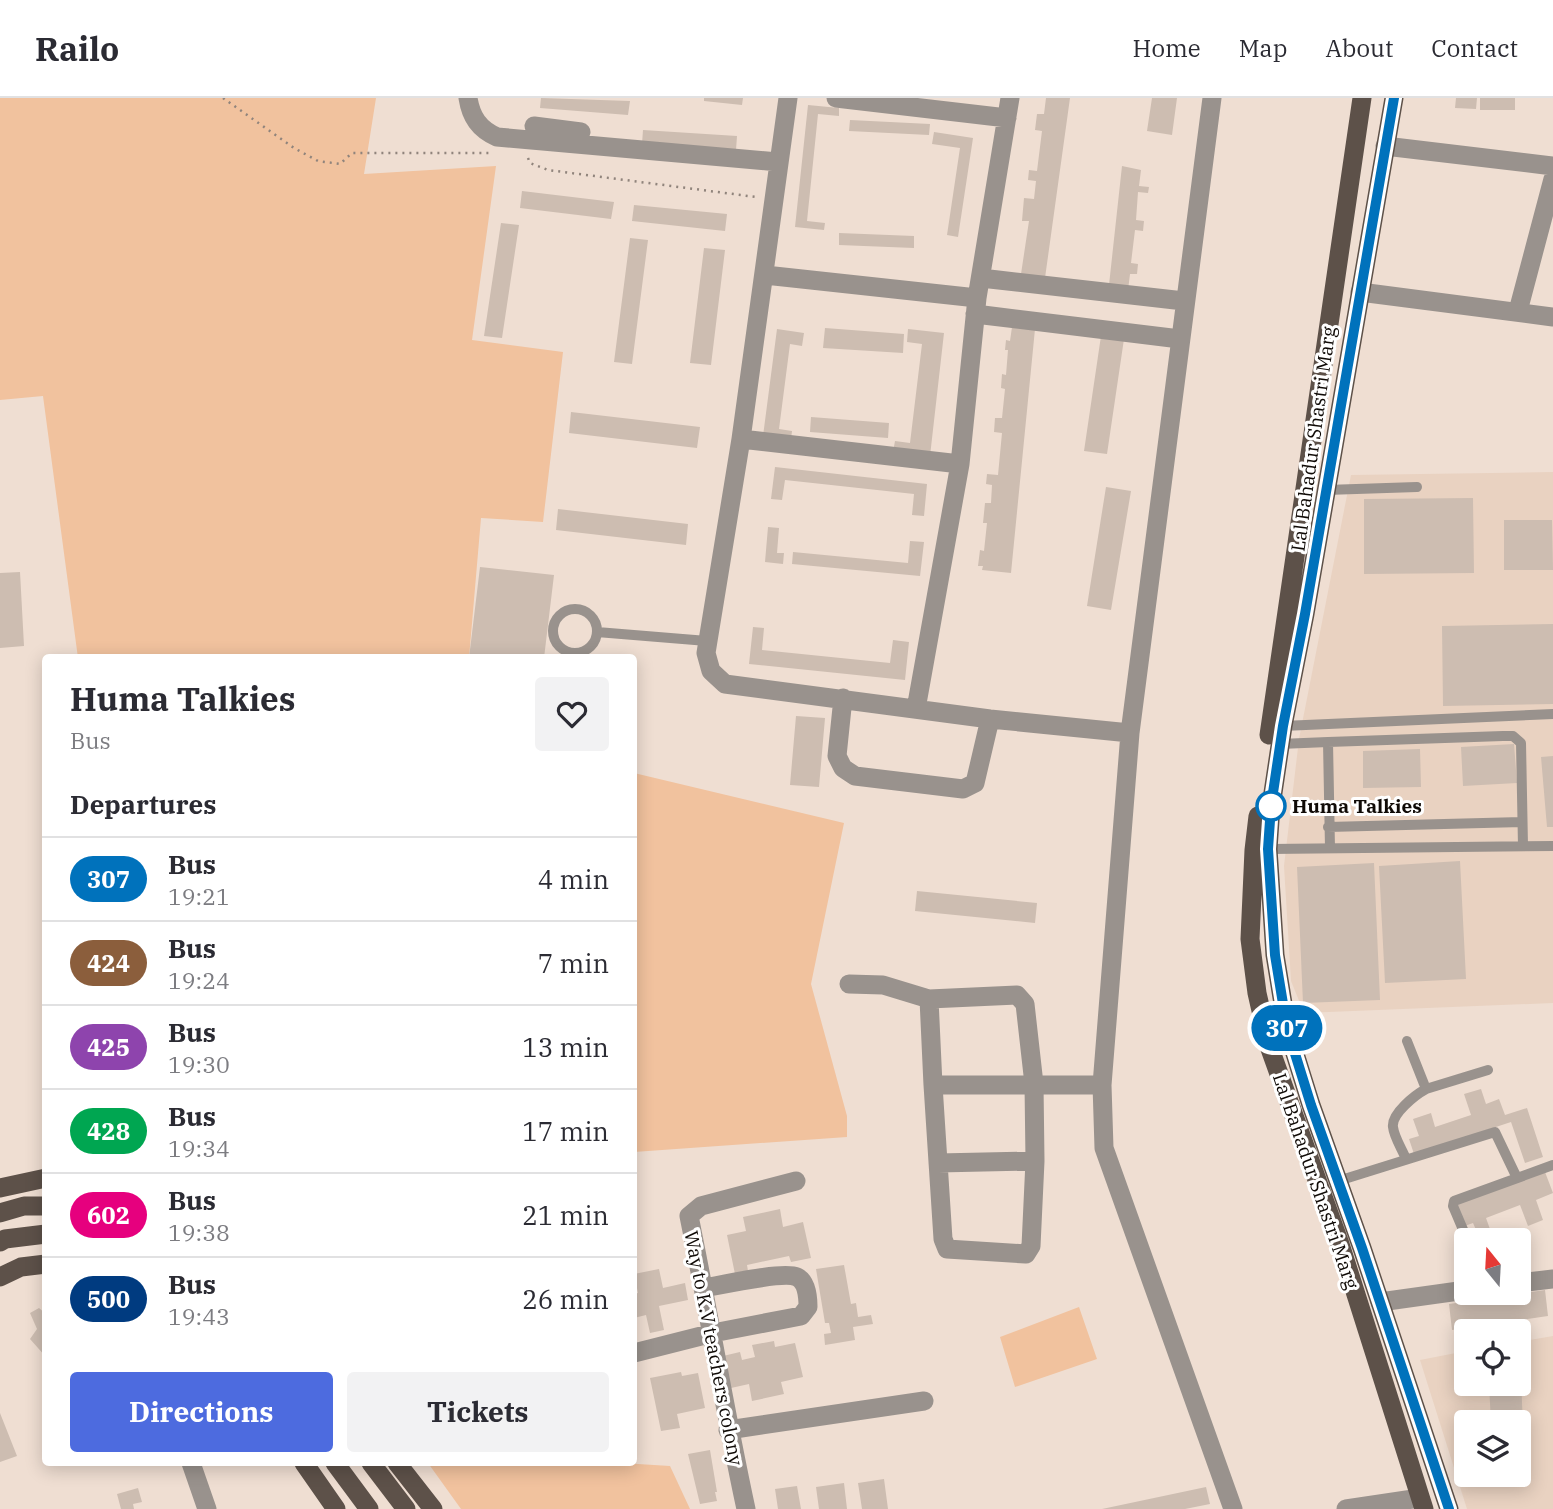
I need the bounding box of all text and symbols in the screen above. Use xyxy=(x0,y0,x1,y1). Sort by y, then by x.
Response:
text: Railo xyxy=(35,27,119,70)
text: Home xyxy=(1133,32,1201,64)
text: Map xyxy=(1239,32,1287,64)
text: About xyxy=(1325,32,1393,64)
text: Contact xyxy=(1431,32,1518,64)
street label: Lal Bahadur Shastri Marg xyxy=(1285,324,1341,553)
text: Huma Talkies xyxy=(70,677,295,720)
button: heart xyxy=(535,677,609,751)
text: Bus xyxy=(70,725,111,755)
text: Departures xyxy=(70,787,216,821)
marker: Huma Talkies xyxy=(1256,791,1286,821)
place label: Huma Talkies xyxy=(1292,794,1422,818)
text: Bus xyxy=(168,847,216,881)
text: 4 min xyxy=(538,862,609,896)
text: 307 xyxy=(87,863,130,895)
text: 19:21 xyxy=(168,881,230,911)
text: Bus xyxy=(168,931,216,965)
text: 7 min xyxy=(538,946,609,980)
text: 424 xyxy=(87,947,130,979)
text: 19:24 xyxy=(168,965,230,995)
line badge: 307 xyxy=(1247,1005,1327,1051)
text: 307 xyxy=(1265,1012,1309,1044)
text: Bus xyxy=(168,1015,216,1049)
text: 13 min xyxy=(522,1030,609,1064)
text: 425 xyxy=(87,1031,130,1063)
text: 19:30 xyxy=(168,1049,230,1079)
street label: Lal Bahadur Shastri Marg xyxy=(1268,1070,1365,1293)
text: Bus xyxy=(168,1099,216,1133)
text: 17 min xyxy=(522,1114,609,1148)
text: 428 xyxy=(87,1115,130,1147)
text: 19:34 xyxy=(168,1133,230,1163)
text: Bus xyxy=(168,1183,216,1217)
text: 21 min xyxy=(522,1198,609,1232)
text: 602 xyxy=(87,1199,130,1231)
text: 19:38 xyxy=(168,1217,230,1247)
north arrow xyxy=(1454,1228,1531,1306)
map controls xyxy=(1454,1228,1531,1487)
street label: Way to K.V teachers colony xyxy=(679,1229,749,1468)
text: Bus xyxy=(168,1267,216,1301)
text: 26 min xyxy=(522,1282,609,1316)
text: 500 xyxy=(87,1283,130,1315)
text: 19:43 xyxy=(168,1301,230,1331)
button: locate xyxy=(1454,1319,1531,1396)
button: Directions xyxy=(70,1372,333,1452)
button: Tickets xyxy=(347,1372,609,1452)
button: layers xyxy=(1454,1410,1531,1487)

